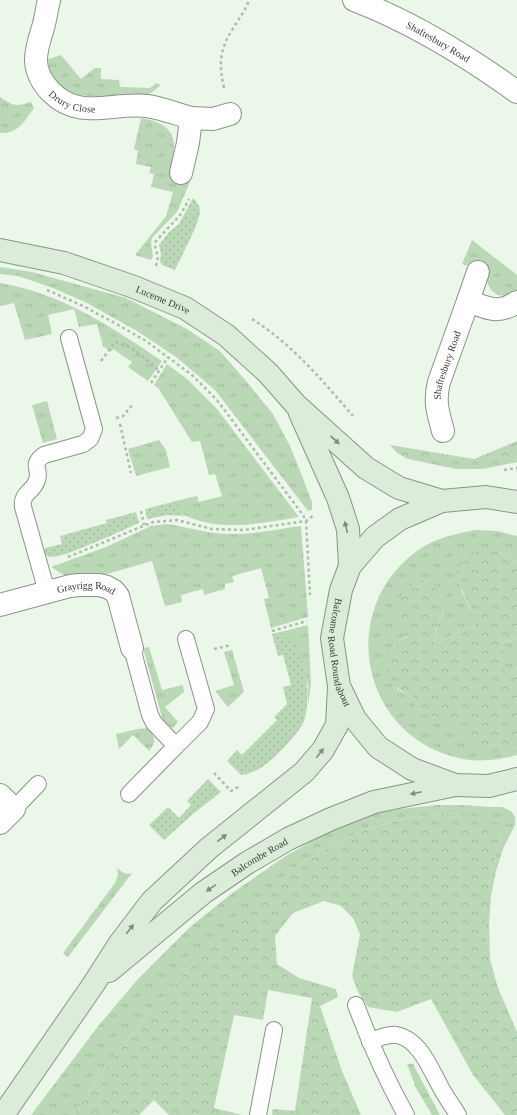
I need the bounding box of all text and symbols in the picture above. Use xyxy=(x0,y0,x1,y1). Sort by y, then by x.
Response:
street label: Shaftesbury Road xyxy=(404,19,472,64)
street label: Drury Close xyxy=(47,88,96,114)
street label: Lucerne Drive xyxy=(134,283,193,316)
street label: Shaftesbury Road xyxy=(432,330,463,400)
one-way arrow xyxy=(330,436,341,445)
one-way arrow xyxy=(343,521,349,533)
street label: Grayrigg Road xyxy=(56,580,117,597)
street label: Balcome Road Roundabout xyxy=(326,597,353,709)
one-way arrow xyxy=(315,748,323,758)
one-way arrow xyxy=(410,790,423,796)
one-way arrow xyxy=(216,833,227,842)
street label: Balcombe Road xyxy=(229,836,289,878)
one-way arrow xyxy=(206,884,217,892)
one-way arrow xyxy=(126,924,135,935)

